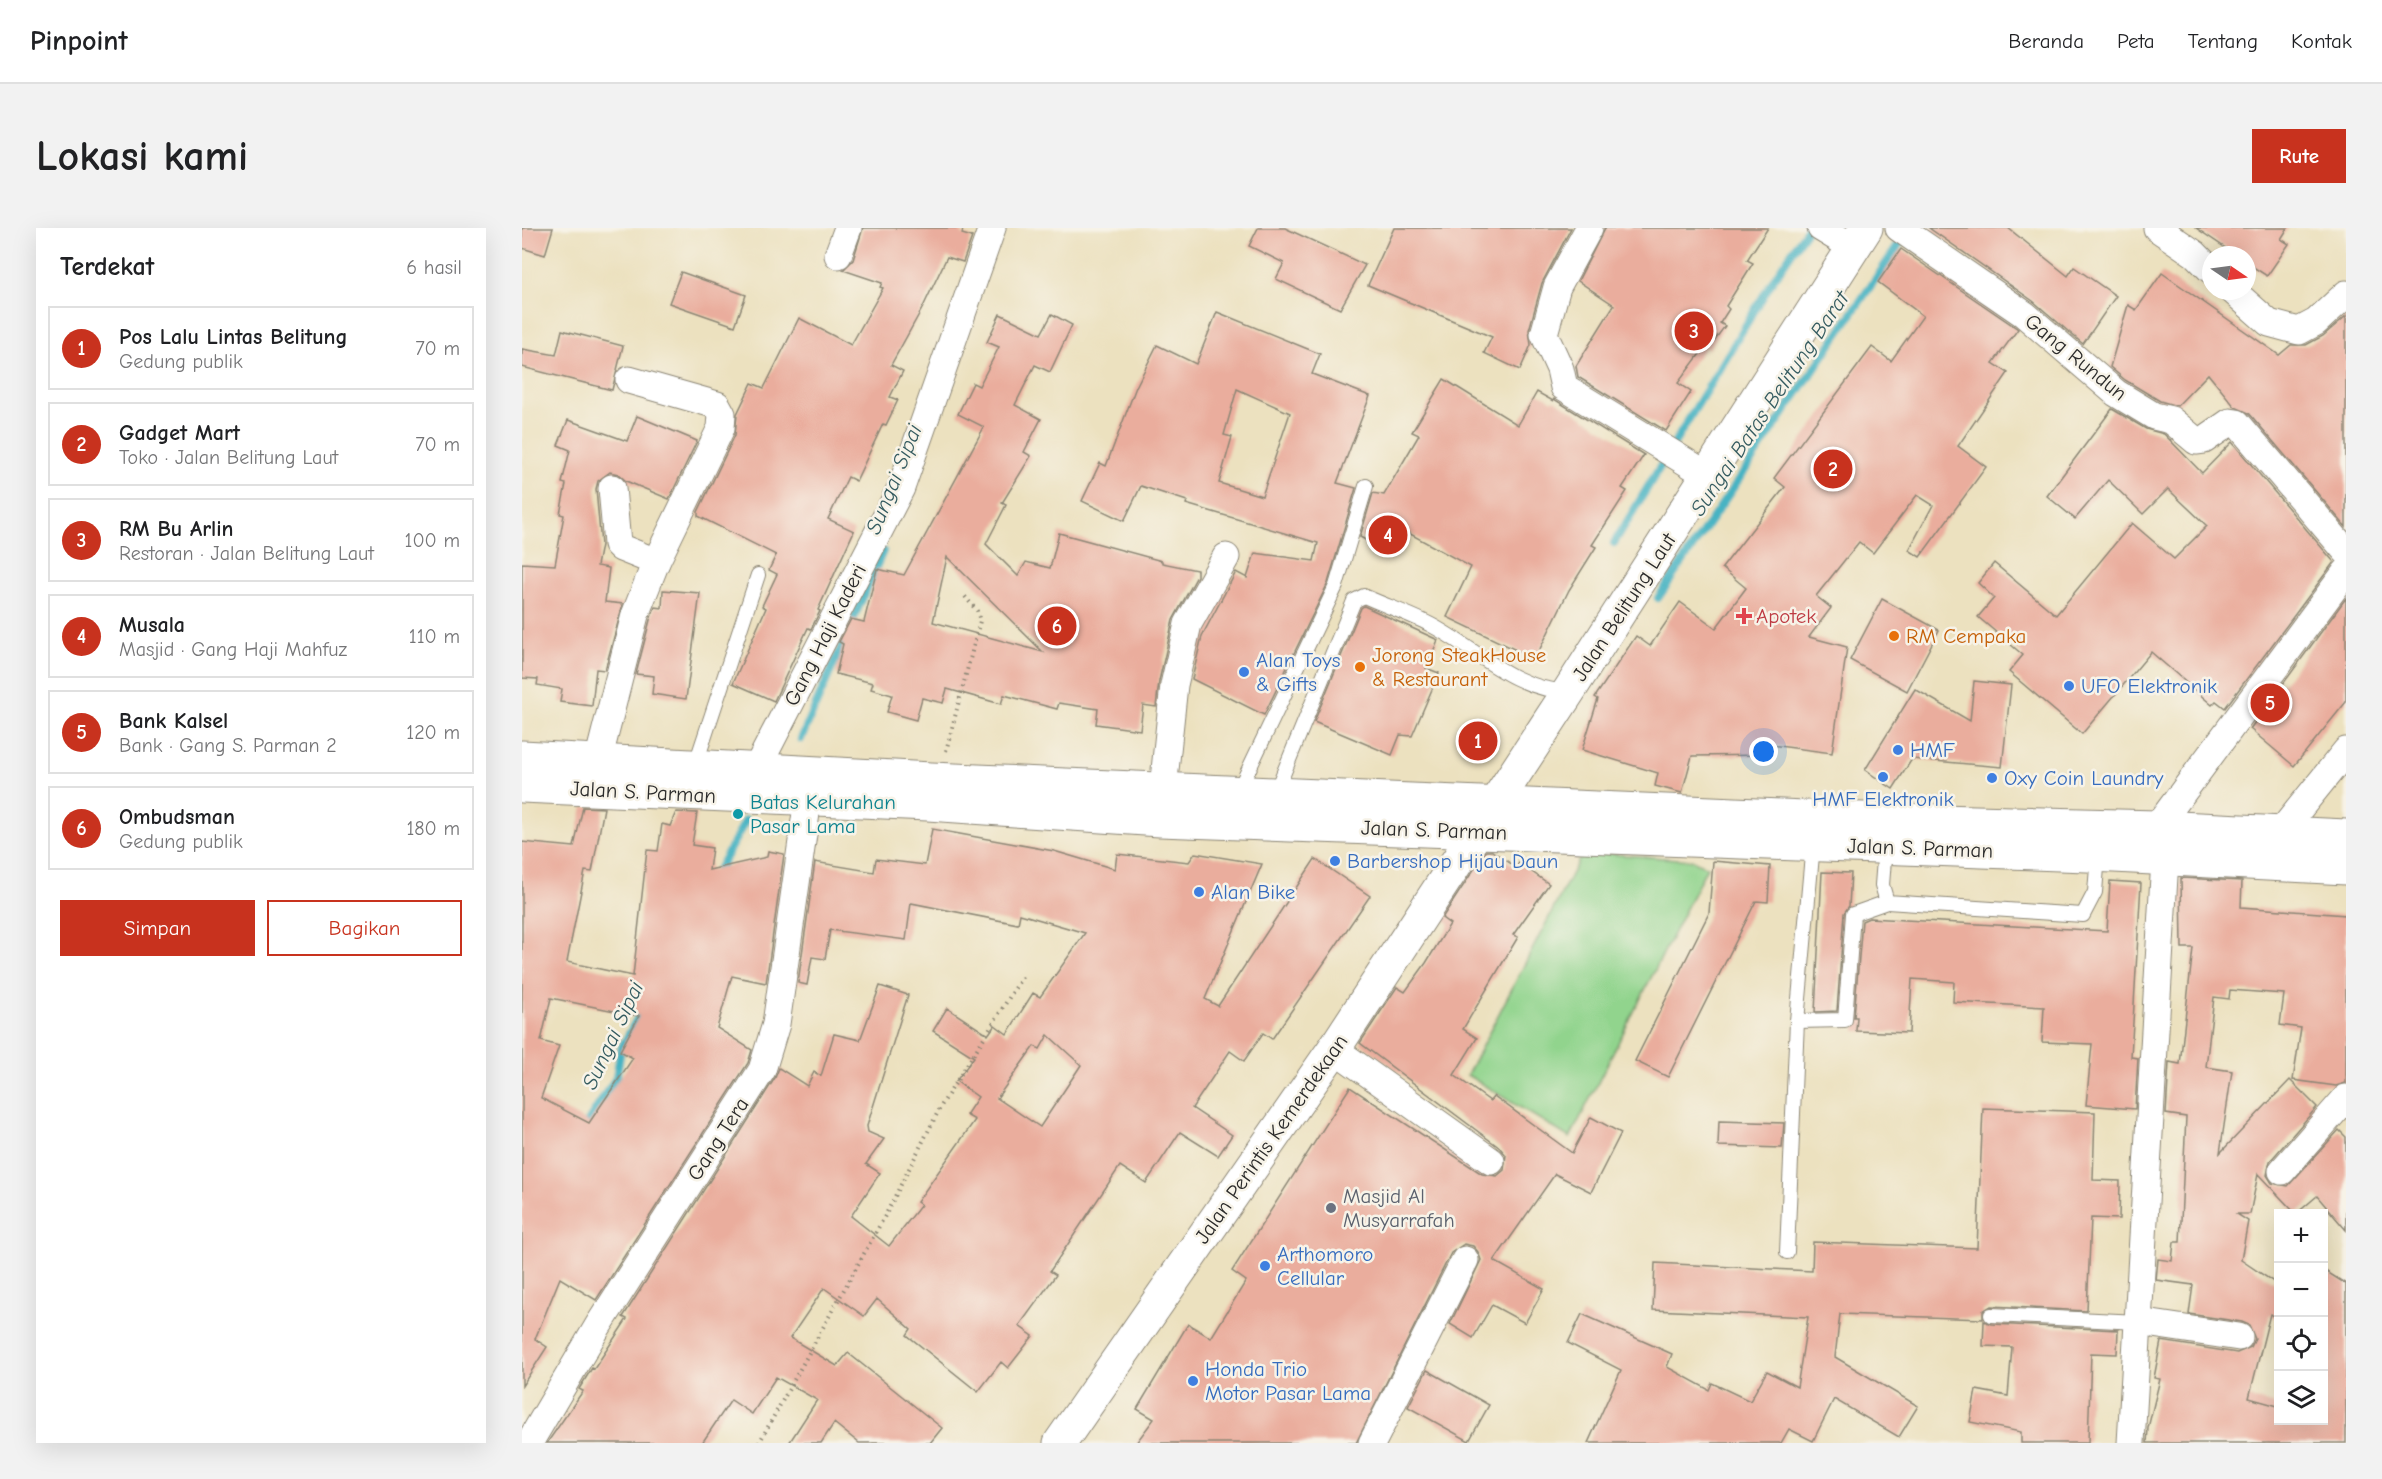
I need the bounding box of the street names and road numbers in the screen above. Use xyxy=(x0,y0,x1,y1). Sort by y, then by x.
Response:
street label: Gang Rundun xyxy=(2020,309,2132,405)
street label: Jalan Belitung Laut xyxy=(1567,528,1681,686)
street label: Gang Haji Kaderi xyxy=(779,560,871,710)
street label: Jalan S. Parman xyxy=(569,776,717,808)
street label: Jalan S. Parman xyxy=(1361,815,1507,845)
street label: Jalan S. Parman xyxy=(1847,833,1993,863)
street label: Jalan Perintis Kemerdekaan xyxy=(1190,1030,1352,1248)
street label: Gang Tera xyxy=(682,1093,754,1185)

